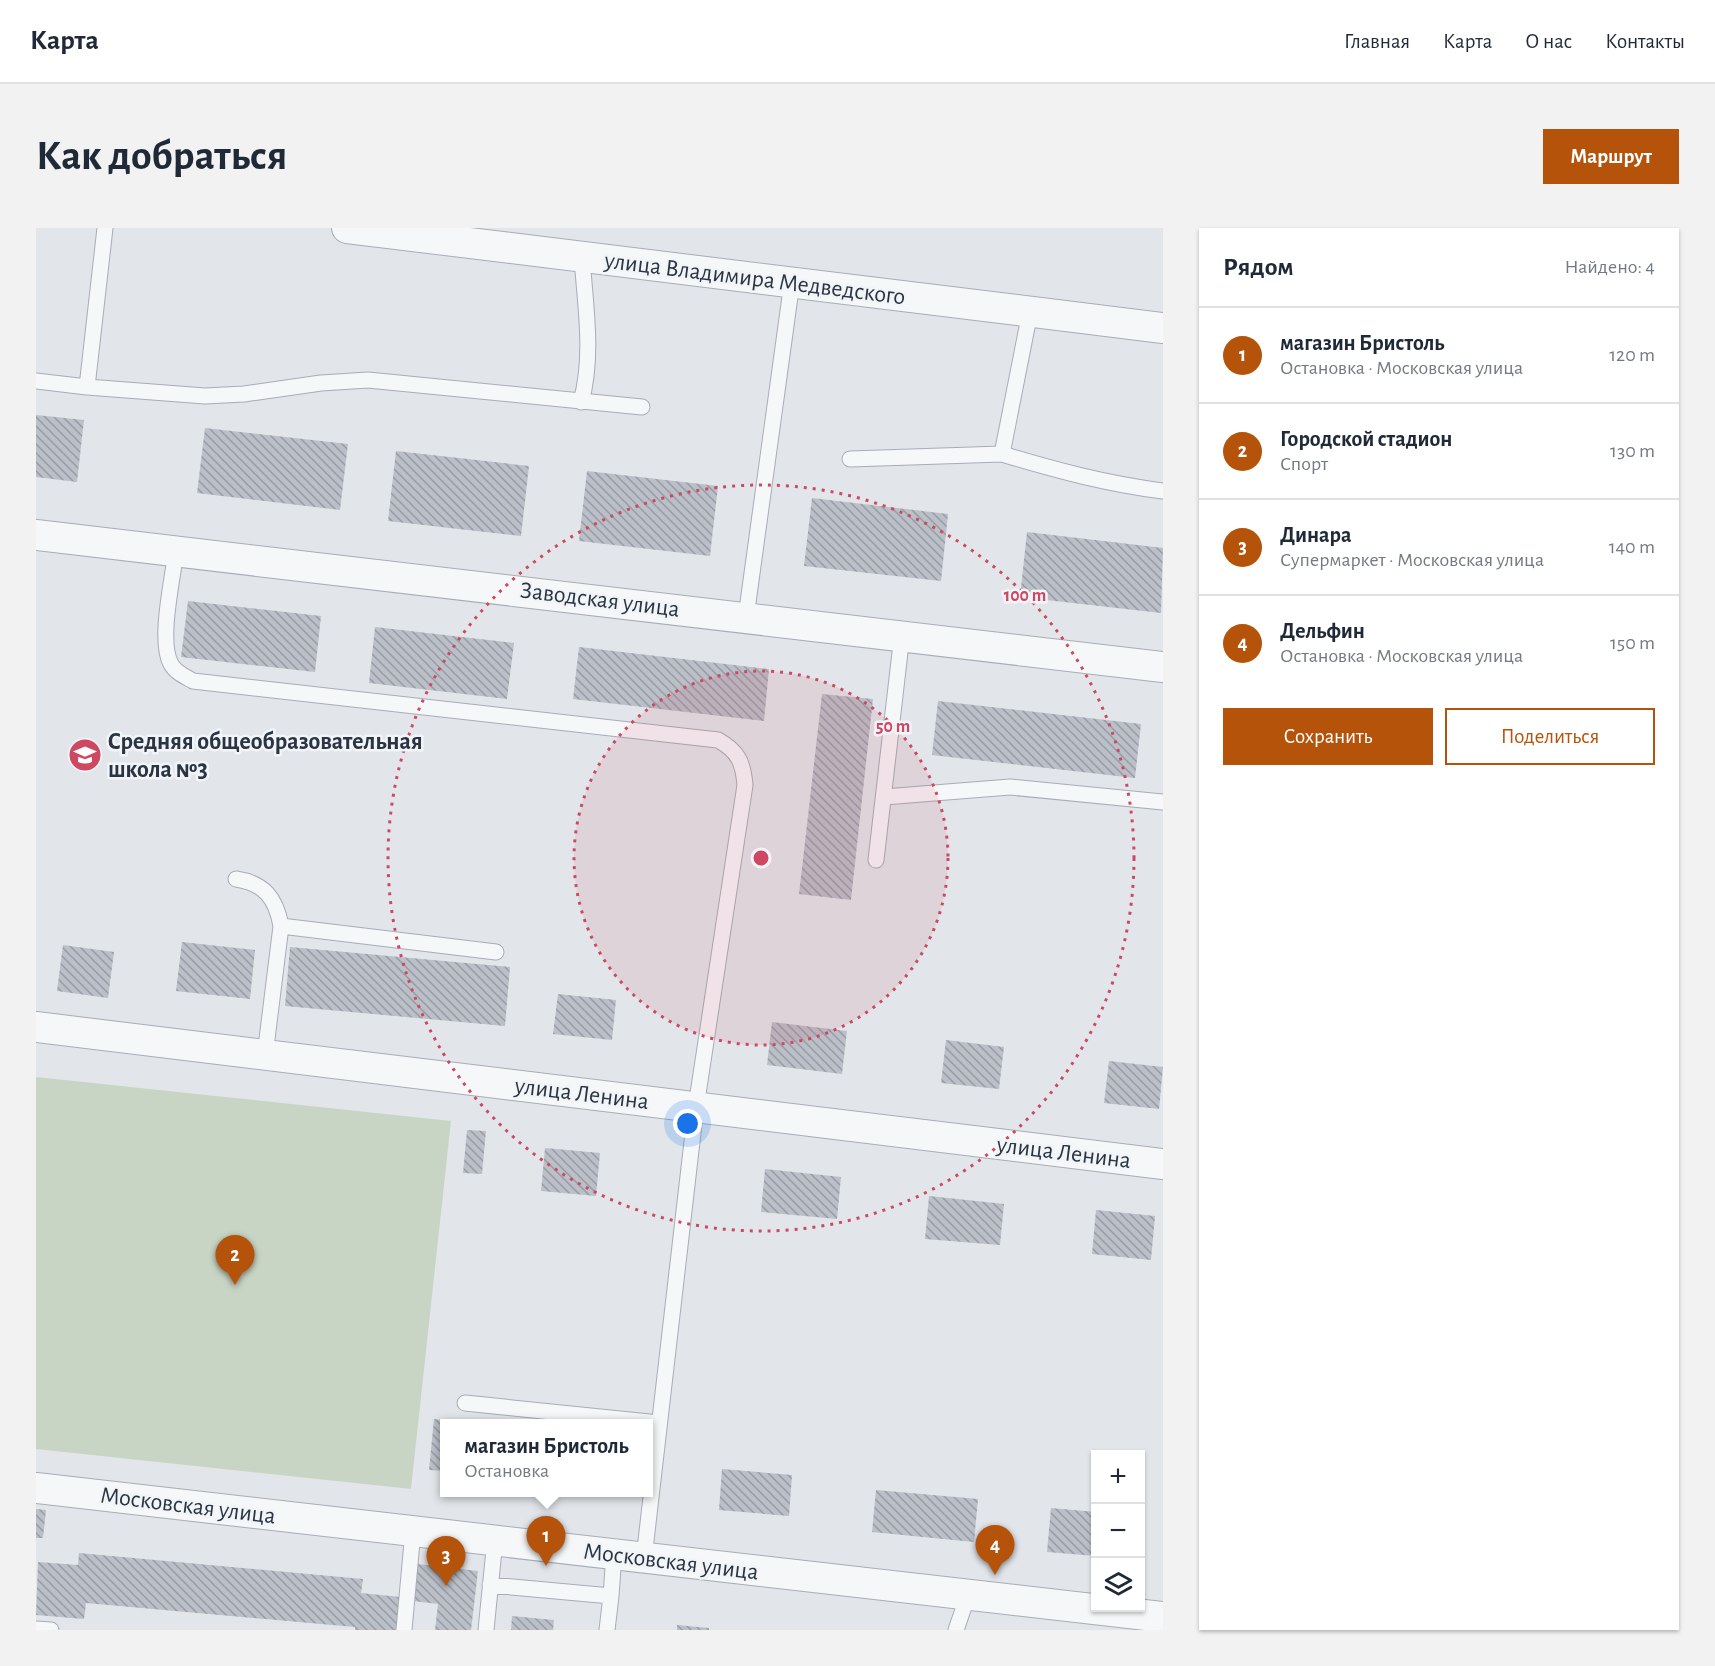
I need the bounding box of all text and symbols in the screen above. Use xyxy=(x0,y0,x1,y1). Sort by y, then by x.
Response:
text: Карта xyxy=(30,27,99,55)
text: Главная xyxy=(1344,31,1410,52)
text: Карта xyxy=(1443,31,1492,52)
text: О нас xyxy=(1525,31,1572,52)
text: Контакты xyxy=(1605,31,1685,52)
button: Маршрут xyxy=(1543,129,1679,184)
text: Как добраться xyxy=(36,135,287,177)
street label: улица Владимира Медведского xyxy=(602,249,907,309)
text: Рядом xyxy=(1223,254,1294,280)
text: Найдено: 4 xyxy=(1565,257,1655,277)
text: магазин Бристоль xyxy=(1280,332,1445,354)
text: 1 xyxy=(1239,345,1246,365)
text: 120 m xyxy=(1609,345,1655,365)
text: Остановка · Московская улица xyxy=(1280,358,1523,378)
text: Городской стадион xyxy=(1280,428,1452,450)
text: 2 xyxy=(1238,441,1247,461)
text: 130 m xyxy=(1610,441,1655,461)
text: Спорт xyxy=(1280,454,1328,474)
text: Динара xyxy=(1280,524,1351,546)
text: 3 xyxy=(1238,537,1247,557)
text: 140 m xyxy=(1609,537,1655,557)
text: Супермаркет · Московская улица xyxy=(1280,550,1544,570)
street label: Заводская улица xyxy=(519,578,681,622)
text: 100 m xyxy=(1004,587,1046,605)
text: Дельфин xyxy=(1280,620,1365,642)
text: 4 xyxy=(1237,633,1248,653)
text: 150 m xyxy=(1610,633,1655,653)
text: Остановка · Московская улица xyxy=(1280,646,1523,666)
button: Сохранить xyxy=(1223,708,1433,765)
button: Поделиться xyxy=(1445,708,1655,765)
text: 50 m xyxy=(876,718,910,736)
place label: Cредняя общеобразовательная школа №3 xyxy=(108,730,423,782)
school or university icon: Cредняя общеобразовательная школа №3 xyxy=(67,737,103,773)
centre of rings xyxy=(751,848,771,868)
street label: улица Ленина xyxy=(513,1074,650,1114)
your location xyxy=(673,1109,702,1138)
street label: улица Ленина xyxy=(995,1133,1132,1173)
pin: 2 xyxy=(216,1236,254,1285)
popup xyxy=(440,1419,653,1497)
text: магазин Бристоль xyxy=(464,1435,629,1457)
map controls xyxy=(1091,1450,1145,1612)
button: + xyxy=(1091,1450,1145,1504)
text: Остановка xyxy=(464,1461,549,1481)
street label: Московская улица xyxy=(99,1483,277,1529)
button: − xyxy=(1091,1504,1145,1558)
pin: 1 xyxy=(526,1516,566,1566)
pin: 4 xyxy=(976,1526,1014,1575)
pin: 3 xyxy=(426,1536,466,1586)
street label: Московская улица xyxy=(582,1539,760,1585)
button: layers xyxy=(1091,1558,1145,1612)

